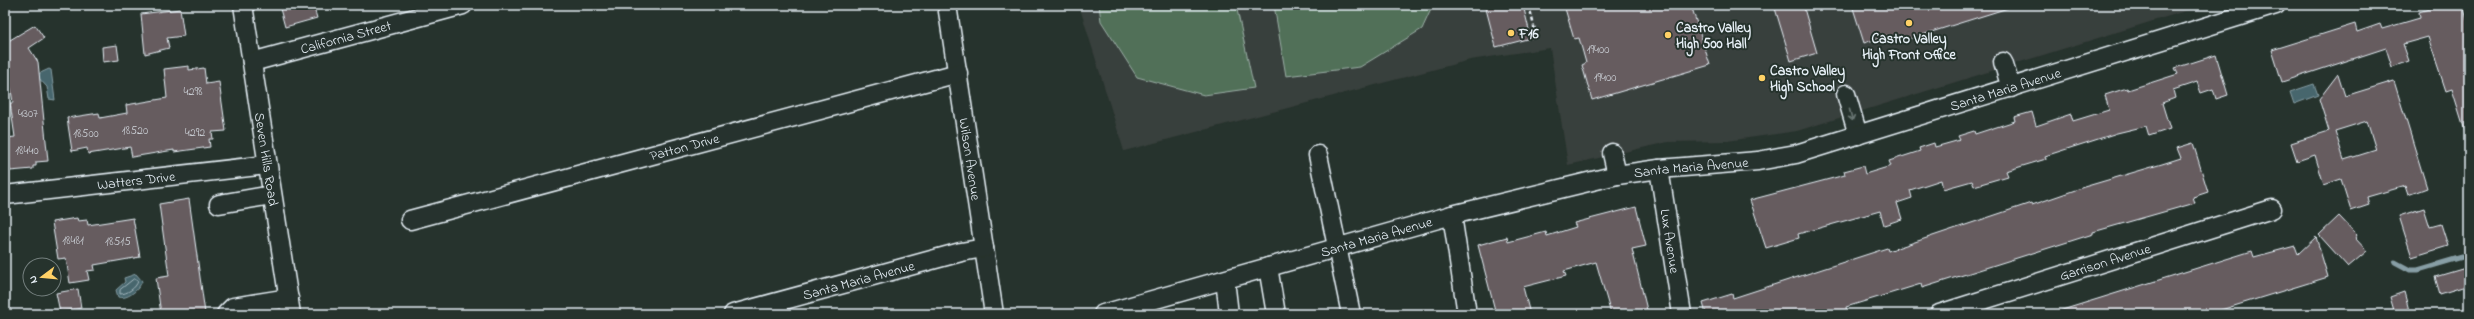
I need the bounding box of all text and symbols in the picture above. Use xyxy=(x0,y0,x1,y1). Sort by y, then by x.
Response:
street label: California Street xyxy=(298,16,394,60)
place label: Castro Valley High 500 Hall xyxy=(1676,18,1751,57)
marker: Castro Valley High Front Office xyxy=(1904,18,1914,28)
place label: F16 xyxy=(1518,24,1540,45)
marker: F16 xyxy=(1506,28,1516,38)
place label: Castro Valley High Front Office xyxy=(1862,29,1957,68)
marker: Castro Valley High 500 Hall xyxy=(1663,30,1673,40)
house number: 19400 xyxy=(1587,41,1609,59)
place label: Castro Valley High School xyxy=(1770,61,1845,100)
street label: Santa Maria Avenue xyxy=(1948,63,2064,118)
house number: 19400 xyxy=(1594,69,1616,87)
marker: Castro Valley High School xyxy=(1757,73,1767,83)
house number: 4298 xyxy=(183,83,203,101)
house number: 4307 xyxy=(18,105,38,123)
one-way arrow xyxy=(1848,108,1856,121)
street label: Seven Hills Road xyxy=(248,111,283,208)
street label: Wilson Avenue xyxy=(952,117,986,203)
house number: 18520 xyxy=(122,122,148,140)
house number: 4292 xyxy=(185,124,205,142)
house number: 18500 xyxy=(73,125,99,143)
street label: Patton Drive xyxy=(648,128,723,167)
house number: 18440 xyxy=(15,142,39,160)
street label: Santa Maria Avenue xyxy=(1632,153,1750,184)
street label: Watters Drive xyxy=(96,167,177,196)
street label: Lux Avenue xyxy=(1654,208,1685,276)
street label: Santa Maria Avenue xyxy=(1318,212,1436,264)
house number: 18481 xyxy=(62,232,84,250)
house number: 18515 xyxy=(105,233,131,251)
street label: Garrison Avenue xyxy=(2057,239,2154,287)
street label: Santa Maria Avenue xyxy=(801,256,918,307)
north arrow xyxy=(22,257,62,297)
text: N xyxy=(25,274,42,285)

